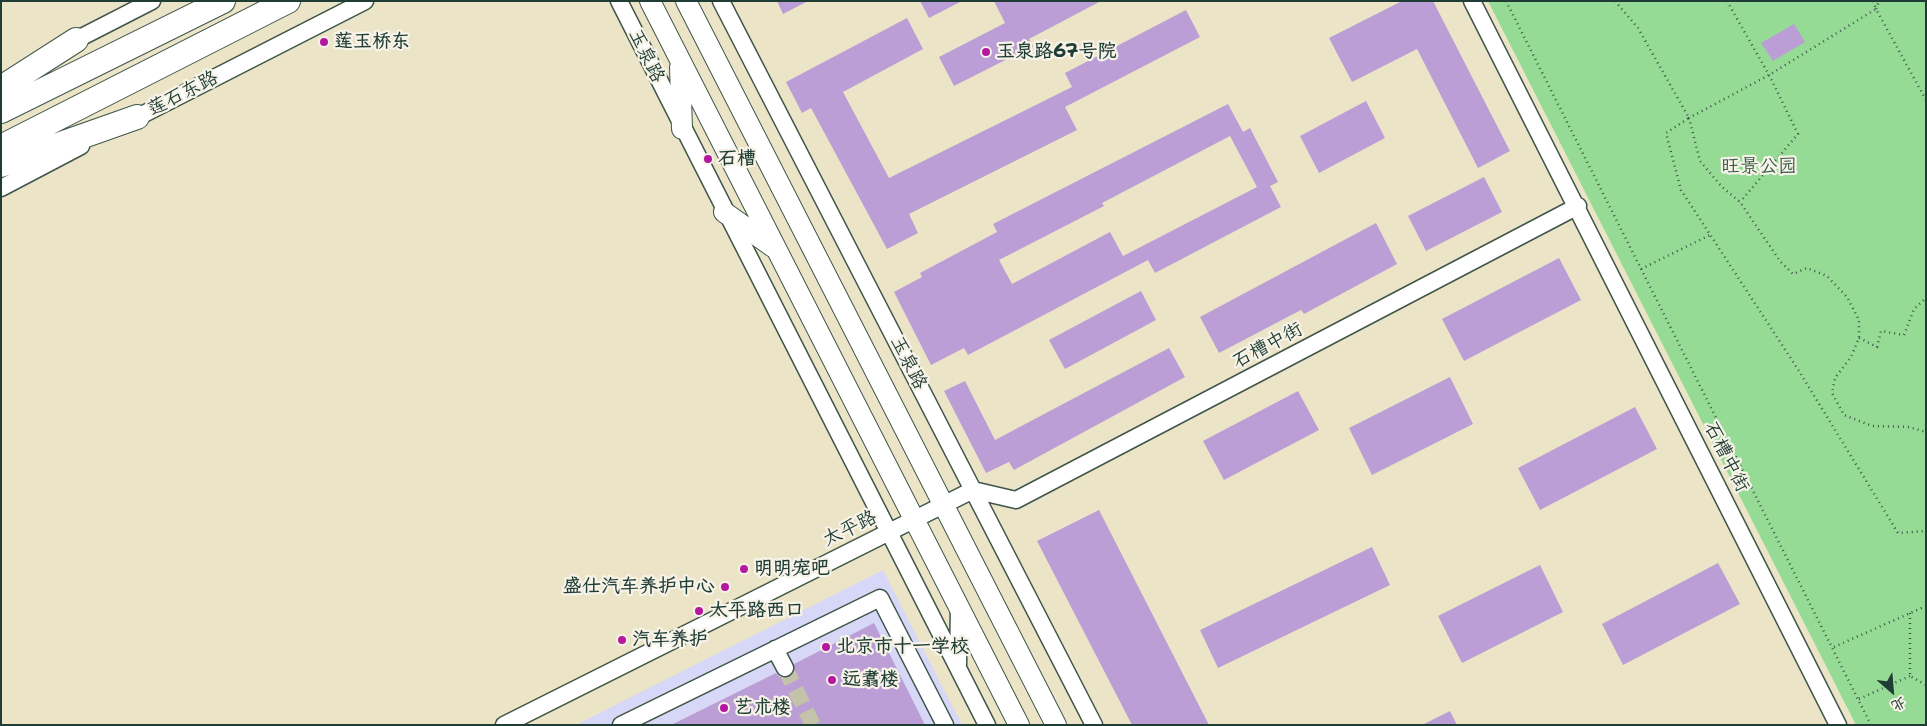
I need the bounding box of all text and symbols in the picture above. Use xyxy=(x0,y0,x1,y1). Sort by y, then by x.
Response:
street label: 玉泉路 xyxy=(623,25,669,87)
place label: 莲玉桥东 xyxy=(334,31,410,53)
marker: 莲玉桥东 xyxy=(318,36,330,48)
place label: 玉泉路67号院 xyxy=(996,41,1116,63)
marker: 玉泉路67号院 xyxy=(980,46,992,58)
street label: 莲石东路 xyxy=(144,67,222,121)
place label: 石槽 xyxy=(718,148,756,170)
marker: 石槽 xyxy=(702,153,714,165)
park label: 旺景公园 xyxy=(1721,156,1797,178)
street label: 石槽中街 xyxy=(1229,318,1307,374)
street label: 玉泉路 xyxy=(885,332,931,394)
street label: 石槽中街 xyxy=(1699,418,1753,496)
street label: 太平路 xyxy=(819,506,881,552)
place label: 明明宠吧 xyxy=(754,558,830,580)
marker: 明明宠吧 xyxy=(738,563,750,575)
place label: 盛仕汽车养护中心 xyxy=(563,576,715,598)
marker: 盛仕汽车养护中心 xyxy=(719,581,731,593)
place label: 太平路西口 xyxy=(709,600,804,622)
marker: 太平路西口 xyxy=(693,605,705,617)
place label: 汽车养护 xyxy=(632,629,708,651)
marker: 汽车养护 xyxy=(616,634,628,646)
place label: 北京市十一学校 xyxy=(836,636,969,658)
marker: 北京市十一学校 xyxy=(820,641,832,653)
north arrow xyxy=(1867,666,1917,716)
place label: 远翥楼 xyxy=(842,669,899,691)
marker: 远翥楼 xyxy=(826,674,838,686)
text: 北 xyxy=(1888,693,1909,716)
place label: 艺术楼 xyxy=(734,697,791,719)
marker: 艺术楼 xyxy=(718,702,730,714)

